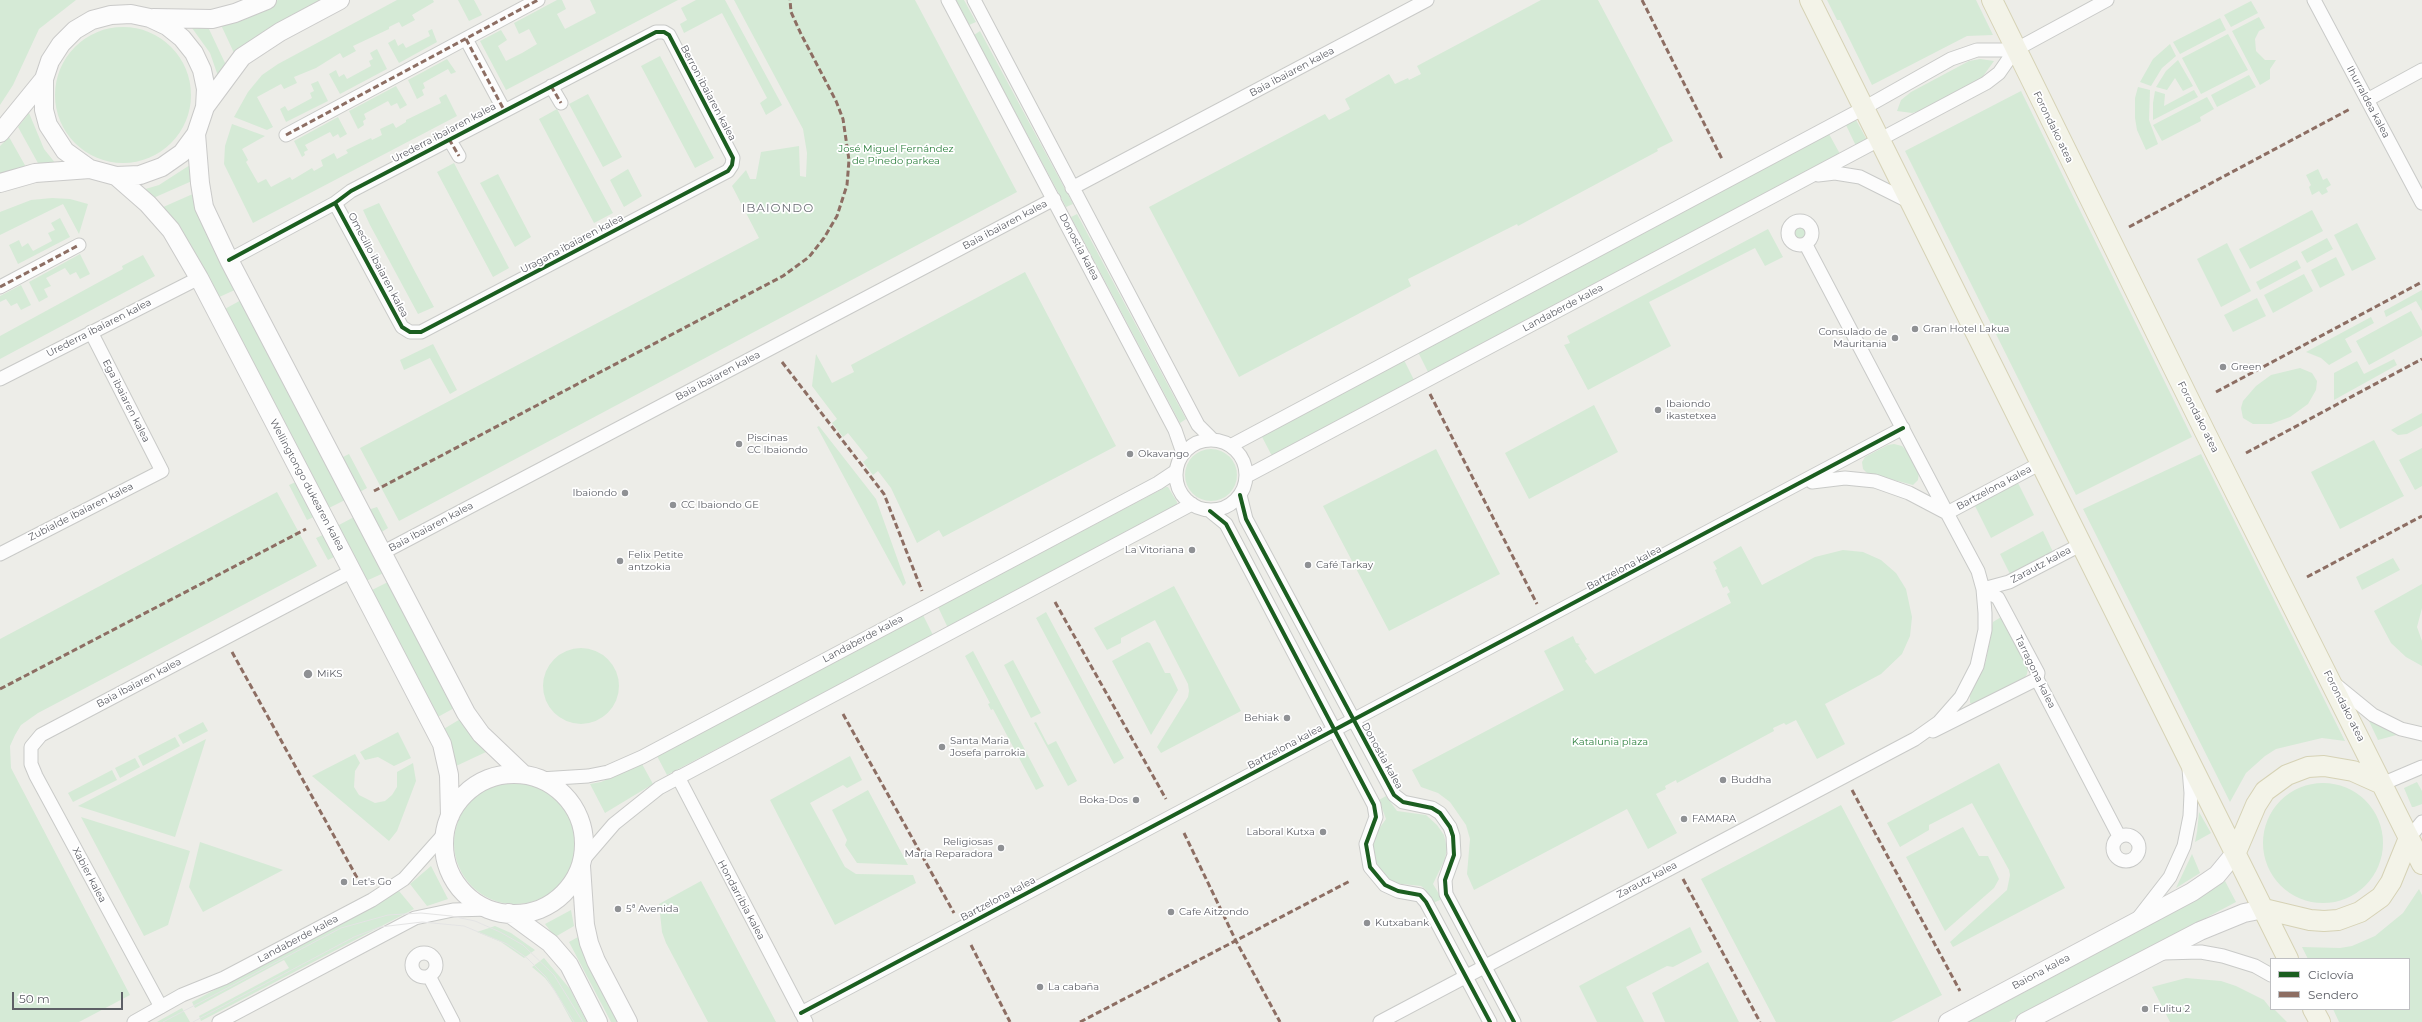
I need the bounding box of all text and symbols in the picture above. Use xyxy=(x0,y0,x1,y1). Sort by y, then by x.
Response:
street label: Berron ibaiaren kalea xyxy=(678,43,738,143)
street label: Baia ibaiaren kalea xyxy=(1248,45,1336,99)
street label: Ihurraldea kalea xyxy=(2344,64,2392,140)
street label: Forondako atea xyxy=(2030,89,2076,165)
street label: Urederra ibaiaren kalea xyxy=(390,100,498,166)
park label: José Miguel Fernández de Pinedo parkea xyxy=(838,143,954,166)
street label: Baia ibaiaren kalea xyxy=(961,198,1049,252)
district label: IBAIONDO xyxy=(742,201,814,215)
street label: Omecillo ibaiaren kalea xyxy=(345,211,411,319)
street label: Uragana ibaiaren kalea xyxy=(518,212,626,276)
street label: Donostia kalea xyxy=(1056,212,1102,282)
street label: Landaberde kalea xyxy=(1521,282,1605,334)
street label: Urederra ibaiaren kalea xyxy=(45,296,153,360)
place label: Gran Hotel Lakua xyxy=(1923,323,2010,335)
marker: Gran Hotel Lakua xyxy=(1910,324,1920,334)
place label: Consulado de Mauritania xyxy=(1818,326,1887,350)
marker: Consulado de Mauritania xyxy=(1890,333,1900,343)
street label: Baia ibaiaren kalea xyxy=(674,349,762,403)
street label: Ega ibaiaren kalea xyxy=(100,358,152,444)
place label: Green xyxy=(2231,361,2261,373)
marker: Green xyxy=(2218,362,2228,372)
street label: Forondako atea xyxy=(2175,379,2221,455)
place label: Ibaiondo ikastetxea xyxy=(1666,398,1716,422)
marker: Ibaiondo ikastetxea xyxy=(1653,405,1663,415)
street label: Wellingtongo dukearen kalea xyxy=(267,417,347,553)
place label: Piscinas CC Ibaiondo xyxy=(747,432,808,456)
marker: Piscinas CC Ibaiondo xyxy=(734,439,744,449)
place label: Okavango xyxy=(1138,448,1189,460)
marker: Okavango xyxy=(1125,449,1135,459)
street label: Bartzelona kalea xyxy=(1954,463,2034,513)
street label: Zubialde ibaiaren kalea xyxy=(27,480,135,544)
place label: Ibaiondo xyxy=(573,487,617,499)
marker: Ibaiondo xyxy=(620,488,630,498)
place label: CC Ibaiondo GE xyxy=(681,499,759,511)
street label: Baia ibaiaren kalea xyxy=(387,500,475,554)
marker: CC Ibaiondo GE xyxy=(668,500,678,510)
street label: Bartzelona kalea xyxy=(1584,543,1664,593)
place label: La Vitoriana xyxy=(1125,544,1184,556)
street label: Zarautz kalea xyxy=(2009,544,2073,586)
marker: La Vitoriana xyxy=(1187,545,1197,555)
place label: Felix Petite antzokia xyxy=(628,549,683,572)
marker: Felix Petite antzokia xyxy=(615,556,625,566)
place label: Café Tarkay xyxy=(1316,559,1373,571)
marker: Café Tarkay xyxy=(1303,560,1313,570)
street label: Landaberde kalea xyxy=(821,613,905,665)
street label: Tarragona kalea xyxy=(2012,634,2058,710)
street label: Baia ibaiaren kalea xyxy=(95,656,183,710)
marker: MiKS xyxy=(302,668,314,680)
place label: MiKS xyxy=(317,668,342,680)
street label: Forondako atea xyxy=(2321,668,2367,744)
place label: Behiak xyxy=(1244,712,1279,724)
marker: Behiak xyxy=(1282,713,1292,723)
street label: Donostia kalea xyxy=(1359,721,1405,791)
street label: Bartzelona kalea xyxy=(1245,722,1325,772)
place label: Santa Maria Josefa parrokia xyxy=(950,735,1025,758)
park label: Katalunia plaza xyxy=(1572,736,1648,748)
marker: Santa Maria Josefa parrokia xyxy=(937,742,947,752)
place label: Buddha xyxy=(1731,774,1771,786)
marker: Buddha xyxy=(1718,775,1728,785)
place label: Boka-Dos xyxy=(1079,794,1128,806)
marker: Boka-Dos xyxy=(1131,795,1141,805)
place label: FAMARA xyxy=(1692,813,1736,825)
marker: FAMARA xyxy=(1679,814,1689,824)
place label: Laboral Kutxa xyxy=(1247,826,1315,838)
marker: Laboral Kutxa xyxy=(1318,827,1328,837)
place label: Religiosas María Reparadora xyxy=(904,836,993,860)
marker: Religiosas María Reparadora xyxy=(996,843,1006,853)
street label: Xabier kalea xyxy=(69,845,109,905)
street label: Hondarribia kalea xyxy=(715,858,767,942)
street label: Zarautz kalea xyxy=(1615,859,1679,901)
street label: Bartzelona kalea xyxy=(958,874,1038,924)
place label: Let's Go xyxy=(352,876,391,888)
marker: Let's Go xyxy=(339,877,349,887)
place label: 5ª Avenida xyxy=(626,903,679,915)
marker: 5ª Avenida xyxy=(613,904,623,914)
place label: Cafe Aitzondo xyxy=(1179,906,1249,918)
marker: Cafe Aitzondo xyxy=(1166,907,1176,917)
street label: Landaberde kalea xyxy=(256,913,340,965)
place label: Kutxabank xyxy=(1375,917,1429,929)
marker: Kutxabank xyxy=(1362,918,1372,928)
street label: Baiona kalea xyxy=(2010,952,2072,992)
legend xyxy=(2270,958,2410,1010)
text: Ciclovía xyxy=(2308,967,2354,982)
place label: La cabaña xyxy=(1048,981,1099,993)
marker: La cabaña xyxy=(1035,982,1045,992)
scale bar xyxy=(14,984,125,1010)
text: Sendero xyxy=(2308,987,2358,1002)
text: 50 m xyxy=(19,991,50,1006)
place label: Fulitu 2 xyxy=(2153,1003,2190,1015)
marker: Fulitu 2 xyxy=(2140,1004,2150,1014)

